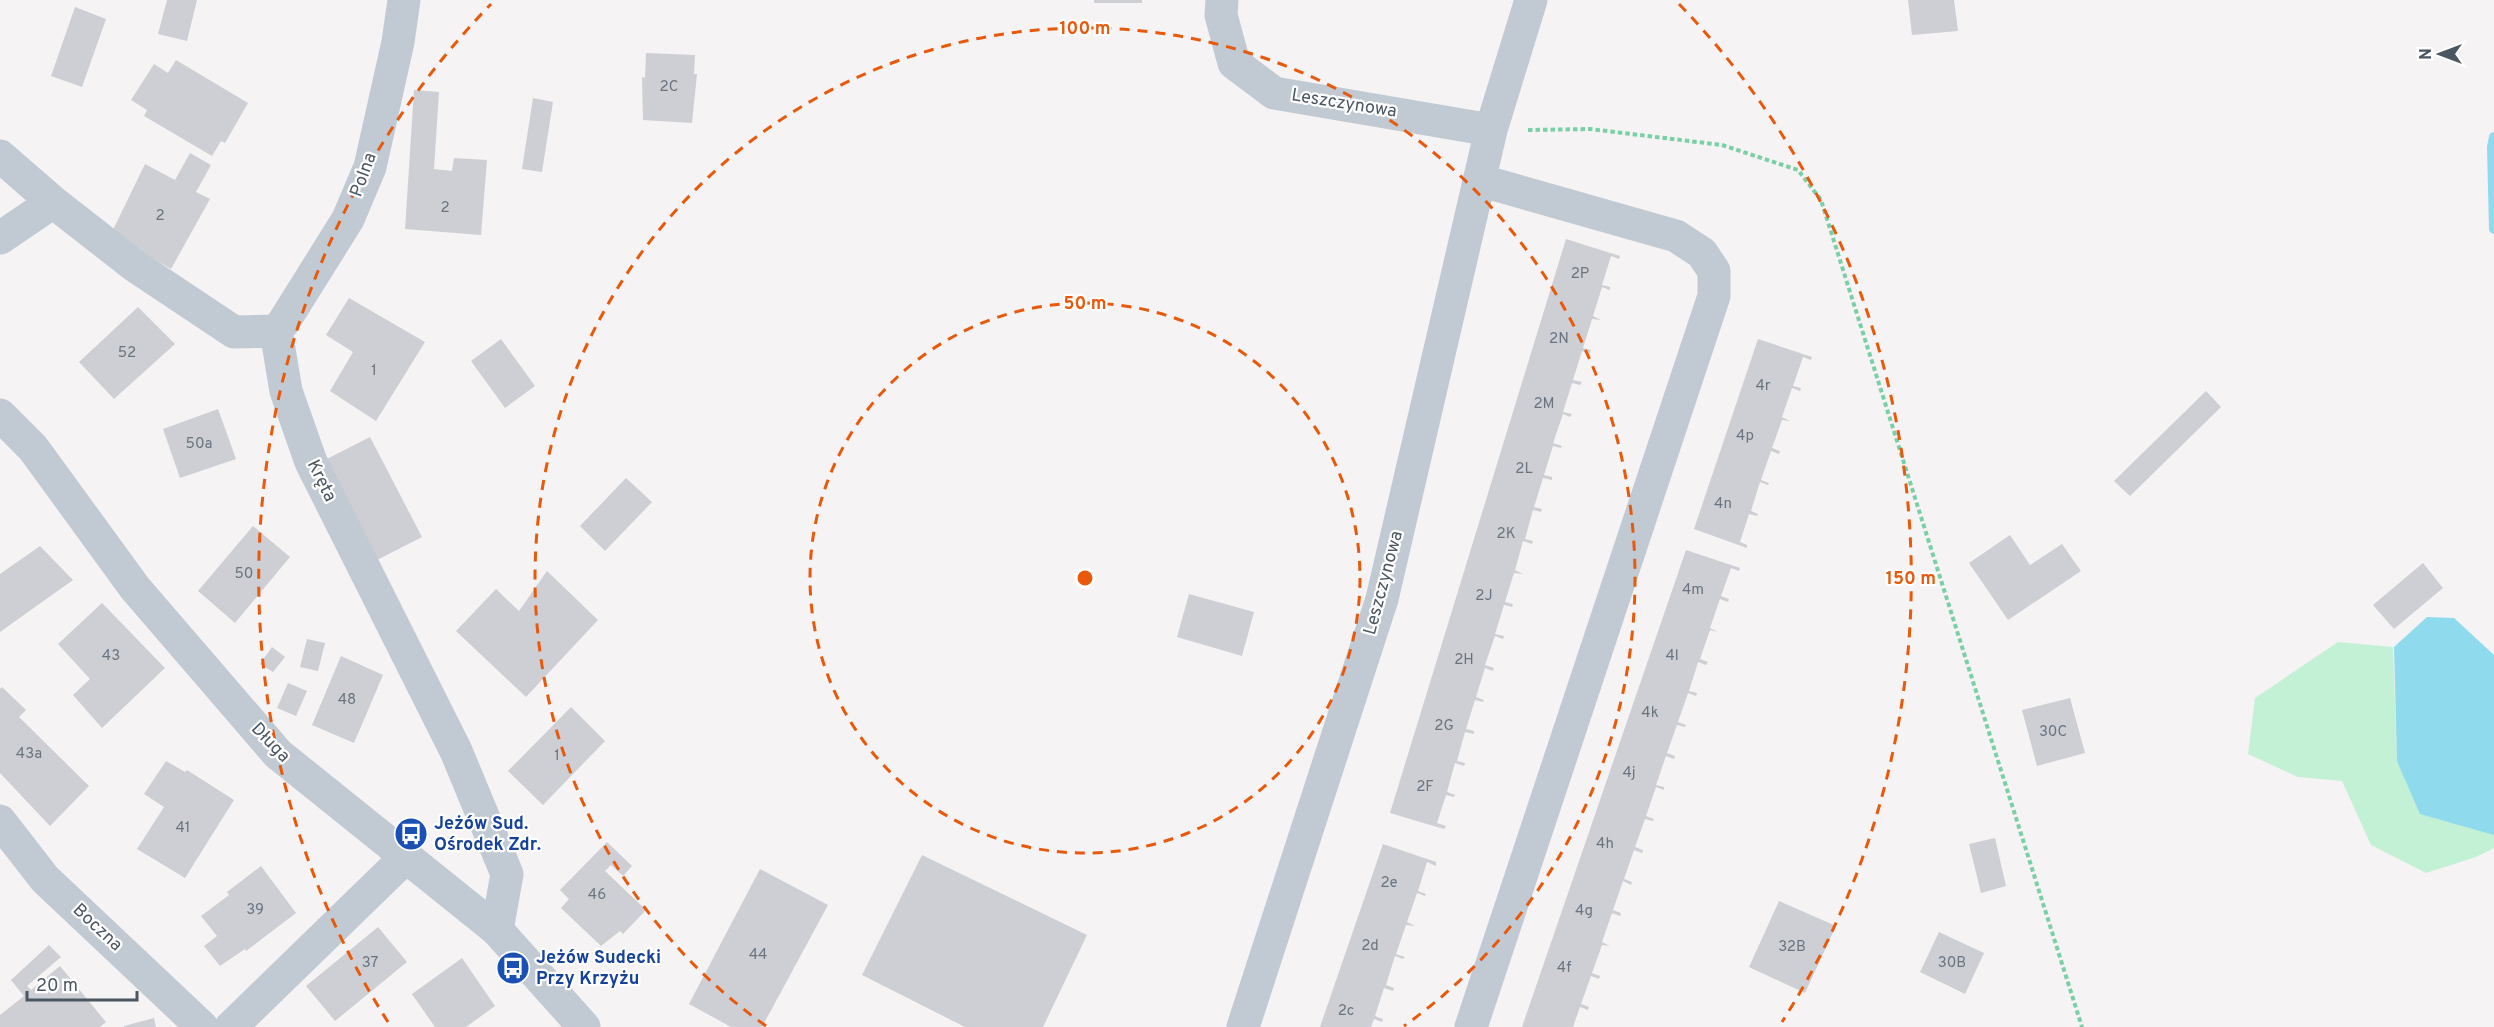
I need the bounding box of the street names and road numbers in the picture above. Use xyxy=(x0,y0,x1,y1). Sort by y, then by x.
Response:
street label: Leszczynowa xyxy=(1290,84,1398,124)
street label: Polna xyxy=(345,150,383,200)
street label: Kręta xyxy=(301,456,341,506)
street label: Leszczynowa xyxy=(1359,529,1409,637)
street label: Długa xyxy=(245,718,295,768)
street label: Boczna xyxy=(67,899,127,957)

